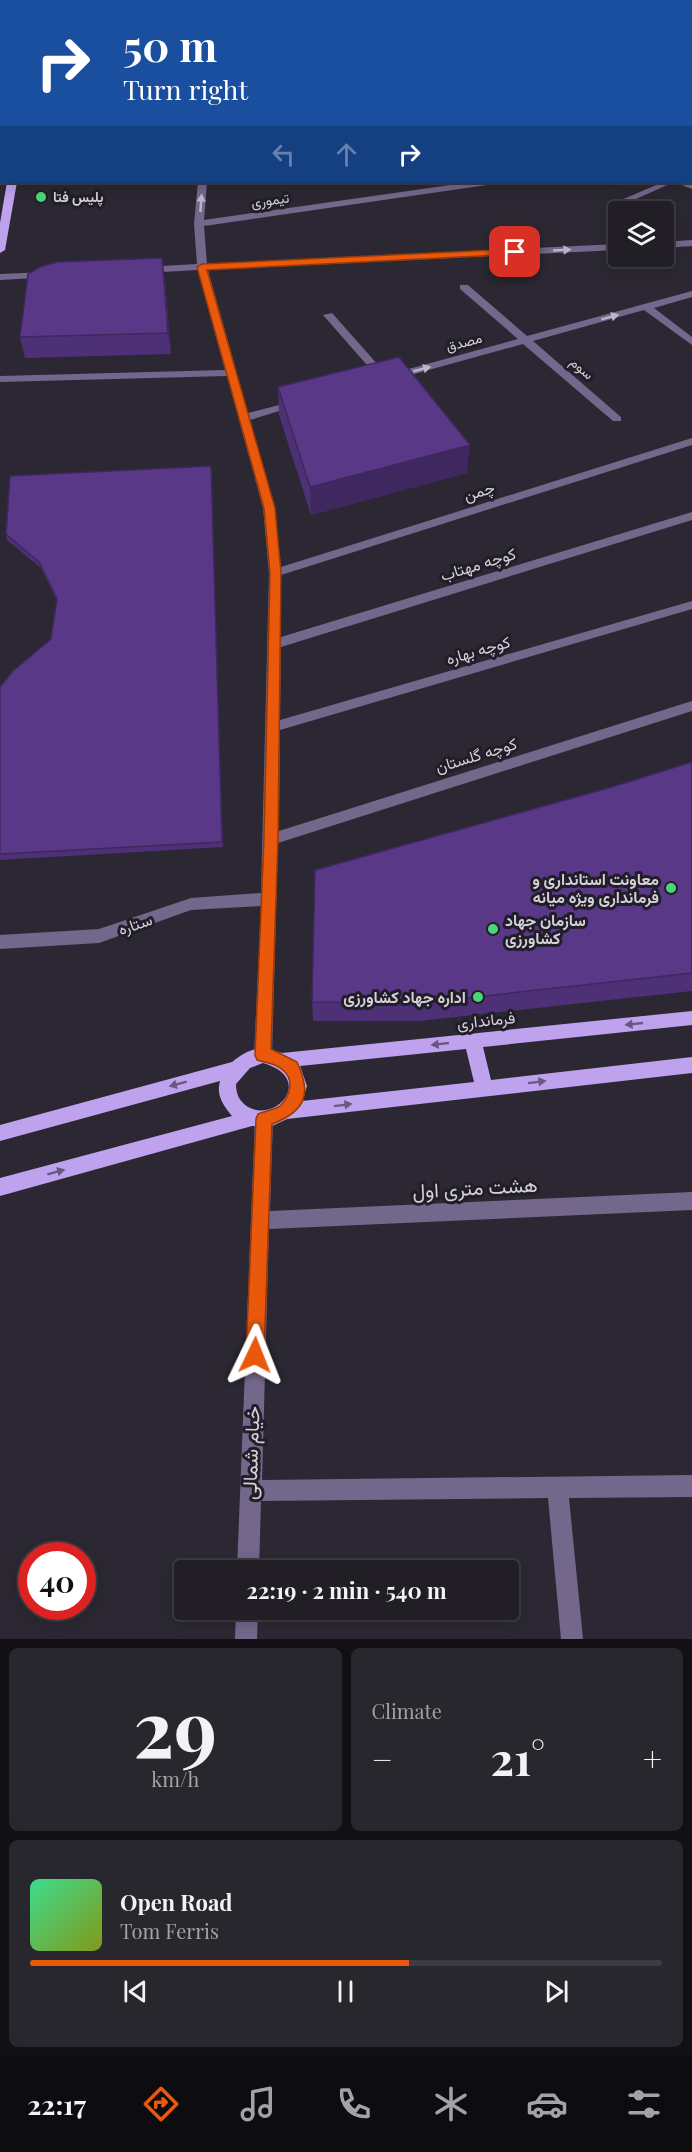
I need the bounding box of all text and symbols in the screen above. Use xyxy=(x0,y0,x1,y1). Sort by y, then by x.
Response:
text: 50 m xyxy=(123,17,217,73)
icon: right xyxy=(24,24,102,102)
text: Turn right xyxy=(123,71,248,107)
icon: left xyxy=(267,138,300,171)
icon: ahead xyxy=(330,138,363,171)
icon: right xyxy=(393,138,426,171)
place label: پلیس فتا xyxy=(53,187,104,207)
street label: تیموری xyxy=(250,187,290,212)
marker: پلیس فتا xyxy=(34,190,48,204)
one-way arrow xyxy=(196,194,205,213)
map controls xyxy=(608,201,674,267)
button: layers xyxy=(608,201,674,267)
pin xyxy=(489,226,540,277)
icon: arrive xyxy=(498,235,531,268)
one-way arrow xyxy=(552,245,571,254)
one-way arrow xyxy=(601,312,619,321)
street label: مصدق xyxy=(444,328,484,355)
street label: سوم xyxy=(566,352,598,383)
one-way arrow xyxy=(413,364,431,373)
street label: چمن xyxy=(461,476,498,507)
street label: کوچه مهتاب xyxy=(437,542,519,587)
street label: کوچه بهاره xyxy=(443,630,513,671)
street label: کوچه گلستان xyxy=(433,732,520,779)
place label: معاونت استانداری و فرمانداری ویژه میانه xyxy=(532,868,659,908)
marker: معاونت استانداری و فرمانداری ویژه میانه xyxy=(664,881,678,895)
street label: ستاره xyxy=(115,908,155,940)
place label: سازمان جهاد کشاورزی xyxy=(505,909,586,949)
marker: سازمان جهاد کشاورزی xyxy=(486,922,500,936)
place label: اداره جهاد کشاورزی xyxy=(343,986,466,1008)
marker: اداره جهاد کشاورزی xyxy=(471,990,485,1004)
street label: فرمانداری xyxy=(456,1006,516,1034)
one-way arrow xyxy=(624,1019,643,1029)
one-way arrow xyxy=(430,1039,449,1049)
one-way arrow xyxy=(528,1078,547,1087)
one-way arrow xyxy=(169,1080,187,1090)
one-way arrow xyxy=(334,1100,353,1110)
one-way arrow xyxy=(47,1166,66,1176)
street label: هشت متری اول xyxy=(412,1170,538,1204)
position arrow xyxy=(223,1323,287,1387)
street label: خیام شمالی xyxy=(234,1406,266,1500)
speed limit sign: 40 xyxy=(18,1542,96,1620)
text: 22:19 · 2 min · 540 m xyxy=(246,1575,447,1605)
text: 29 xyxy=(133,1674,217,1778)
text: Climate xyxy=(372,1697,442,1724)
text: 21° xyxy=(490,1727,545,1787)
text: − xyxy=(372,1736,393,1780)
text: + xyxy=(643,1736,662,1780)
text: km/h xyxy=(151,1765,199,1792)
text: Open Road xyxy=(120,1887,232,1917)
text: Tom Ferris xyxy=(120,1917,219,1944)
icon: previous xyxy=(119,1975,152,2008)
icon: pause xyxy=(329,1975,362,2008)
icon: next xyxy=(540,1975,573,2008)
icon: directions xyxy=(140,2083,182,2125)
icon: music xyxy=(237,2083,279,2125)
icon: phone xyxy=(333,2083,375,2125)
icon: climate xyxy=(430,2083,472,2125)
icon: car xyxy=(526,2083,568,2125)
icon: filters xyxy=(623,2083,665,2125)
text: 22:17 xyxy=(27,2086,86,2122)

